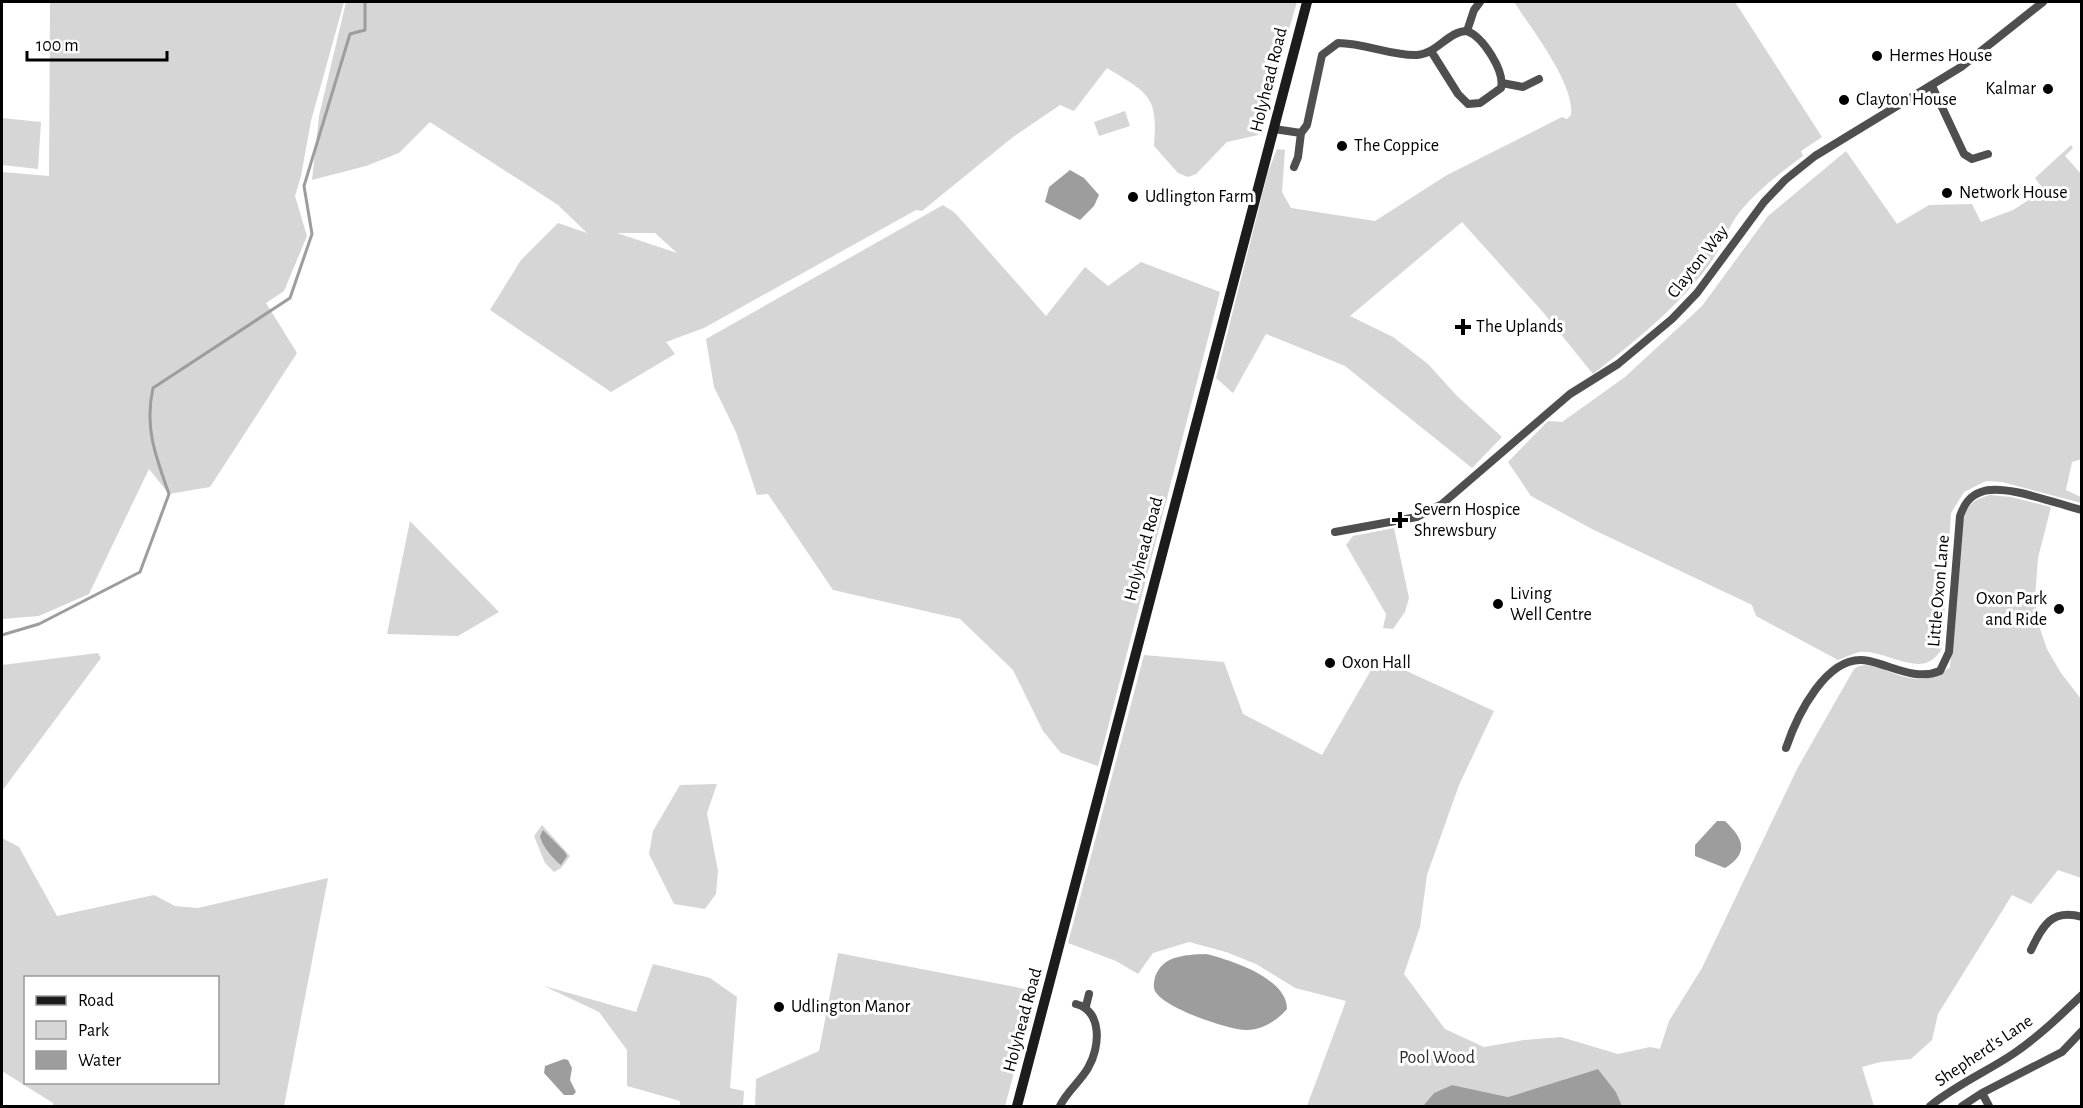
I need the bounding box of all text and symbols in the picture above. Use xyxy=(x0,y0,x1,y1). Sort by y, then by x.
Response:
scale bar xyxy=(27,24,166,62)
street label: Holyhead Road xyxy=(1247,26,1291,134)
text: 100 m xyxy=(36,37,79,55)
place label: Hermes House xyxy=(1889,47,1992,65)
marker: Hermes House xyxy=(1870,49,1884,63)
place label: Kalmar xyxy=(1985,80,2036,98)
marker: Kalmar xyxy=(2041,82,2055,96)
place label: Clayton House xyxy=(1856,91,1957,109)
marker: Clayton House xyxy=(1837,93,1851,107)
place label: The Coppice xyxy=(1354,137,1439,155)
marker: The Coppice xyxy=(1335,139,1349,153)
place label: Network House xyxy=(1959,184,2067,202)
marker: Network House xyxy=(1940,186,1954,200)
place label: Udlington Farm xyxy=(1145,188,1254,206)
marker: Udlington Farm xyxy=(1126,190,1140,204)
street label: Clayton Way xyxy=(1664,222,1732,302)
marker: The Uplands xyxy=(1454,318,1472,336)
place label: The Uplands xyxy=(1476,318,1563,336)
street label: Holyhead Road xyxy=(1121,495,1167,603)
place label: Severn Hospice Shrewsbury xyxy=(1414,501,1520,540)
marker: Severn Hospice Shrewsbury xyxy=(1391,511,1409,529)
street label: Little Oxon Lane xyxy=(1925,534,1953,648)
place label: Living Well Centre xyxy=(1510,585,1592,624)
place label: Oxon Park and Ride xyxy=(1976,590,2048,629)
marker: Living Well Centre xyxy=(1491,597,1505,611)
marker: Oxon Park and Ride xyxy=(2052,602,2066,616)
place label: Oxon Hall xyxy=(1342,654,1411,672)
marker: Oxon Hall xyxy=(1323,656,1337,670)
street label: Holyhead Road xyxy=(1000,966,1046,1074)
legend xyxy=(24,976,219,1084)
text: Road xyxy=(78,992,114,1010)
place label: Udlington Manor xyxy=(791,998,910,1016)
marker: Udlington Manor xyxy=(772,1000,786,1014)
street label: Shepherd's Lane xyxy=(1932,1012,2036,1090)
text: Park xyxy=(78,1022,110,1040)
park label: Pool Wood xyxy=(1399,1049,1475,1067)
text: Water xyxy=(78,1052,121,1070)

